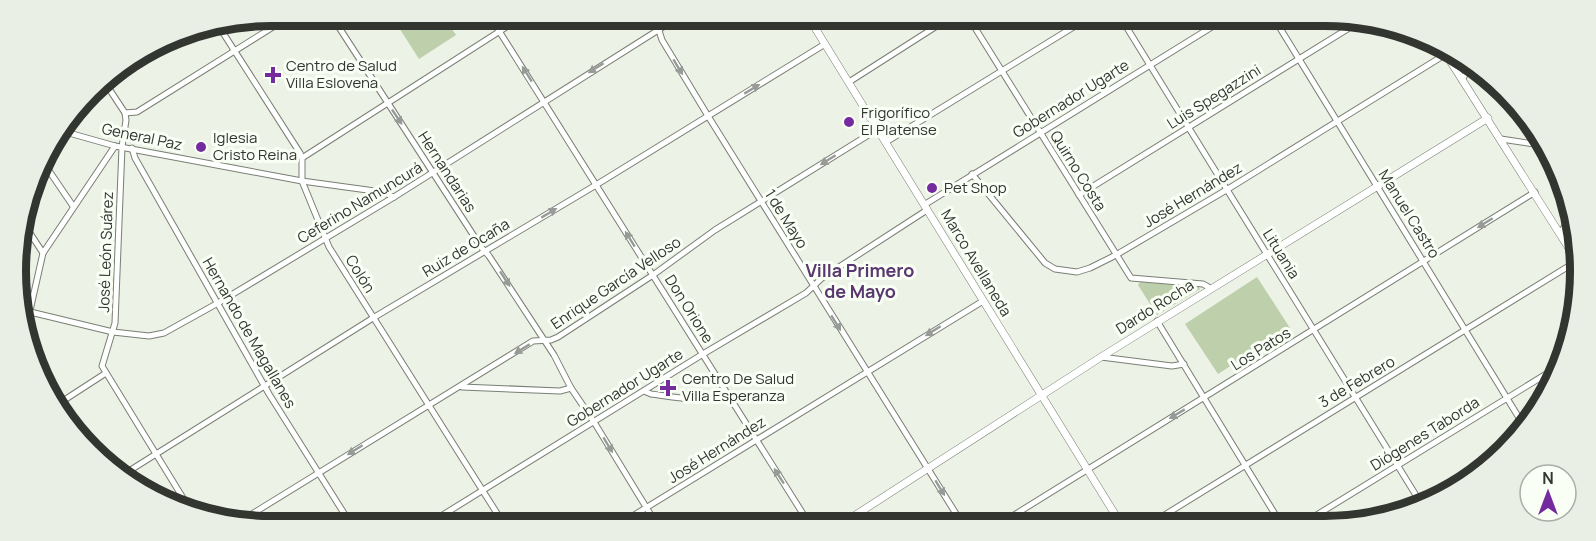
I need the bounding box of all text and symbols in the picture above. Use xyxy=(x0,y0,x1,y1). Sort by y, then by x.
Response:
street label: Gobernador Ugarte xyxy=(1009,54,1133,143)
place label: Centro de Salud Villa Eslovena xyxy=(286,55,397,93)
one-way arrow xyxy=(673,59,684,75)
street label: Luis Spegazzini xyxy=(1163,59,1265,134)
one-way arrow xyxy=(588,63,605,74)
marker: Centro de Salud Villa Eslovena xyxy=(264,66,282,84)
one-way arrow xyxy=(521,66,532,82)
one-way arrow xyxy=(744,84,760,95)
place label: Frigorífico El Platense xyxy=(861,102,937,140)
one-way arrow xyxy=(391,109,402,125)
marker: Frigorífico El Platense xyxy=(842,115,856,129)
street label: General Paz xyxy=(100,118,184,155)
place label: Iglesia Cristo Reina xyxy=(213,127,297,165)
street label: Hernandarias xyxy=(413,127,482,216)
street label: Quirno Costa xyxy=(1045,127,1111,215)
marker: Iglesia Cristo Reina xyxy=(194,140,208,154)
one-way arrow xyxy=(820,154,837,165)
street label: Ceferino Namuncurá xyxy=(293,157,426,248)
street label: José Hernández xyxy=(1140,157,1246,232)
street label: Manuel Castro xyxy=(1374,165,1445,262)
place label: Pet Shop xyxy=(944,177,1007,198)
marker: Pet Shop xyxy=(925,181,939,195)
street label: 1 de Mayo xyxy=(760,185,813,253)
street label: José León Suárez xyxy=(93,191,118,313)
street label: Marco Avellaneda xyxy=(936,205,1017,320)
one-way arrow xyxy=(541,207,557,218)
street label: Ruiz de Ocaña xyxy=(418,213,513,282)
one-way arrow xyxy=(1477,218,1493,229)
street label: Lituania xyxy=(1258,225,1305,283)
street label: Enrique García Velloso xyxy=(547,231,685,334)
one-way arrow xyxy=(625,231,636,247)
street label: Colón xyxy=(341,251,380,297)
street label: Hernando de Magallanes xyxy=(198,253,301,412)
district label: Villa Primero de Mayo xyxy=(805,258,915,303)
street label: Don Orione xyxy=(660,270,719,347)
one-way arrow xyxy=(499,271,510,288)
street label: Dardo Rocha xyxy=(1112,274,1198,339)
one-way arrow xyxy=(830,315,841,331)
street label: Los Patos xyxy=(1227,322,1295,375)
one-way arrow xyxy=(925,326,941,337)
one-way arrow xyxy=(514,343,530,354)
street label: Gobernador Ugarte xyxy=(563,343,687,432)
street label: 3 de Febrero xyxy=(1315,351,1399,412)
place label: Centro De Salud Villa Esperanza xyxy=(682,368,794,406)
marker: Centro De Salud Villa Esperanza xyxy=(659,379,677,397)
street label: Diógenes Taborda xyxy=(1366,392,1483,476)
one-way arrow xyxy=(1169,409,1185,420)
street label: José Hernández xyxy=(664,411,770,488)
one-way arrow xyxy=(602,437,613,453)
one-way arrow xyxy=(347,445,363,456)
north arrow xyxy=(1518,463,1578,523)
text: N xyxy=(1542,467,1554,489)
one-way arrow xyxy=(773,468,784,484)
one-way arrow xyxy=(935,480,945,497)

